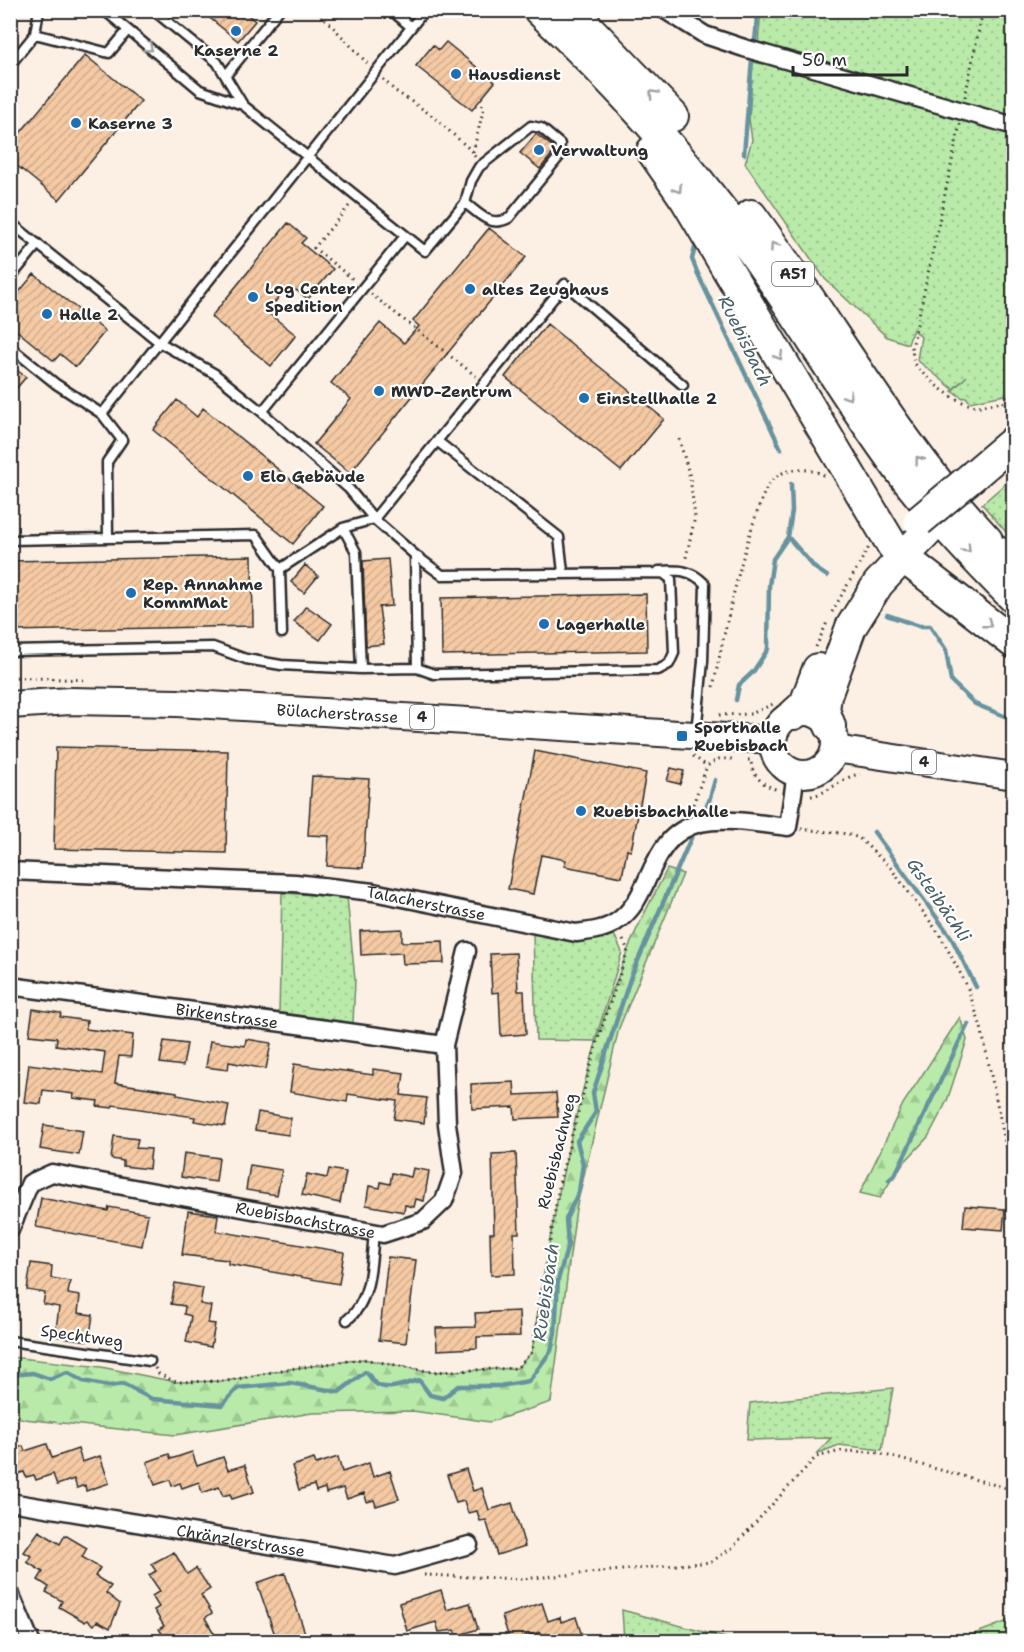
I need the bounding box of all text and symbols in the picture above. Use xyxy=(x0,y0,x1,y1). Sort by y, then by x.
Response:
marker: Kaserne 2 xyxy=(229,24,243,38)
scale bar xyxy=(793,39,907,77)
one-way arrow xyxy=(142,40,153,51)
place label: Kaserne 2 xyxy=(194,40,278,61)
text: 50 m xyxy=(802,48,847,72)
place label: Hausdienst xyxy=(468,64,561,85)
marker: Hausdienst xyxy=(449,67,463,81)
one-way arrow xyxy=(649,90,660,101)
place label: Kaserne 3 xyxy=(88,113,173,134)
marker: Kaserne 3 xyxy=(69,116,83,130)
place label: Verwaltung xyxy=(551,140,648,161)
marker: Verwaltung xyxy=(532,143,546,157)
one-way arrow xyxy=(671,182,682,193)
one-way arrow xyxy=(770,242,781,253)
road number: A51 xyxy=(772,262,814,286)
place label: Log Center Spedition xyxy=(265,278,355,317)
place label: altes Zeughaus xyxy=(482,279,609,300)
marker: altes Zeughaus xyxy=(463,282,477,296)
marker: Log Center Spedition xyxy=(246,290,260,304)
water label: Ruebisbach xyxy=(713,291,777,391)
place label: Halle 2 xyxy=(59,304,118,325)
marker: Halle 2 xyxy=(40,307,54,321)
one-way arrow xyxy=(772,350,783,360)
place label: MWD-Zentrum xyxy=(391,381,512,402)
marker: MWD-Zentrum xyxy=(372,384,386,398)
place label: Einstellhalle 2 xyxy=(596,388,717,409)
one-way arrow xyxy=(841,389,852,400)
marker: Einstellhalle 2 xyxy=(577,391,591,405)
one-way arrow xyxy=(916,455,927,466)
place label: Elo Gebäude xyxy=(260,466,366,487)
marker: Elo Gebäude xyxy=(241,469,255,483)
one-way arrow xyxy=(960,543,971,553)
place label: Rep. Annahme KommMat xyxy=(143,574,263,613)
marker: Rep. Annahme KommMat xyxy=(124,586,138,600)
place label: Lagerhalle xyxy=(556,614,646,635)
one-way arrow xyxy=(982,616,993,627)
marker: Lagerhalle xyxy=(537,617,551,631)
street label: Bülacherstrasse xyxy=(276,699,399,727)
road number: 4 xyxy=(410,705,434,729)
place label: Sporthalle Ruebisbach xyxy=(694,717,788,756)
marker: Sporthalle Ruebisbach xyxy=(675,729,689,743)
road number: 4 xyxy=(912,750,936,774)
place label: Ruebisbachhalle xyxy=(593,801,729,822)
marker: Ruebisbachhalle xyxy=(574,804,588,818)
water label: Gsteibächli xyxy=(901,853,977,947)
street label: Talacherstrasse xyxy=(366,881,487,925)
street label: Birkenstrasse xyxy=(174,998,280,1033)
street label: Ruebisbachweg xyxy=(532,1091,582,1211)
street label: Ruebisbachstrasse xyxy=(234,1197,377,1243)
water label: Ruebisbach xyxy=(527,1241,565,1343)
street label: Spechtweg xyxy=(39,1320,125,1352)
street label: Chränzlerstrasse xyxy=(175,1519,307,1561)

